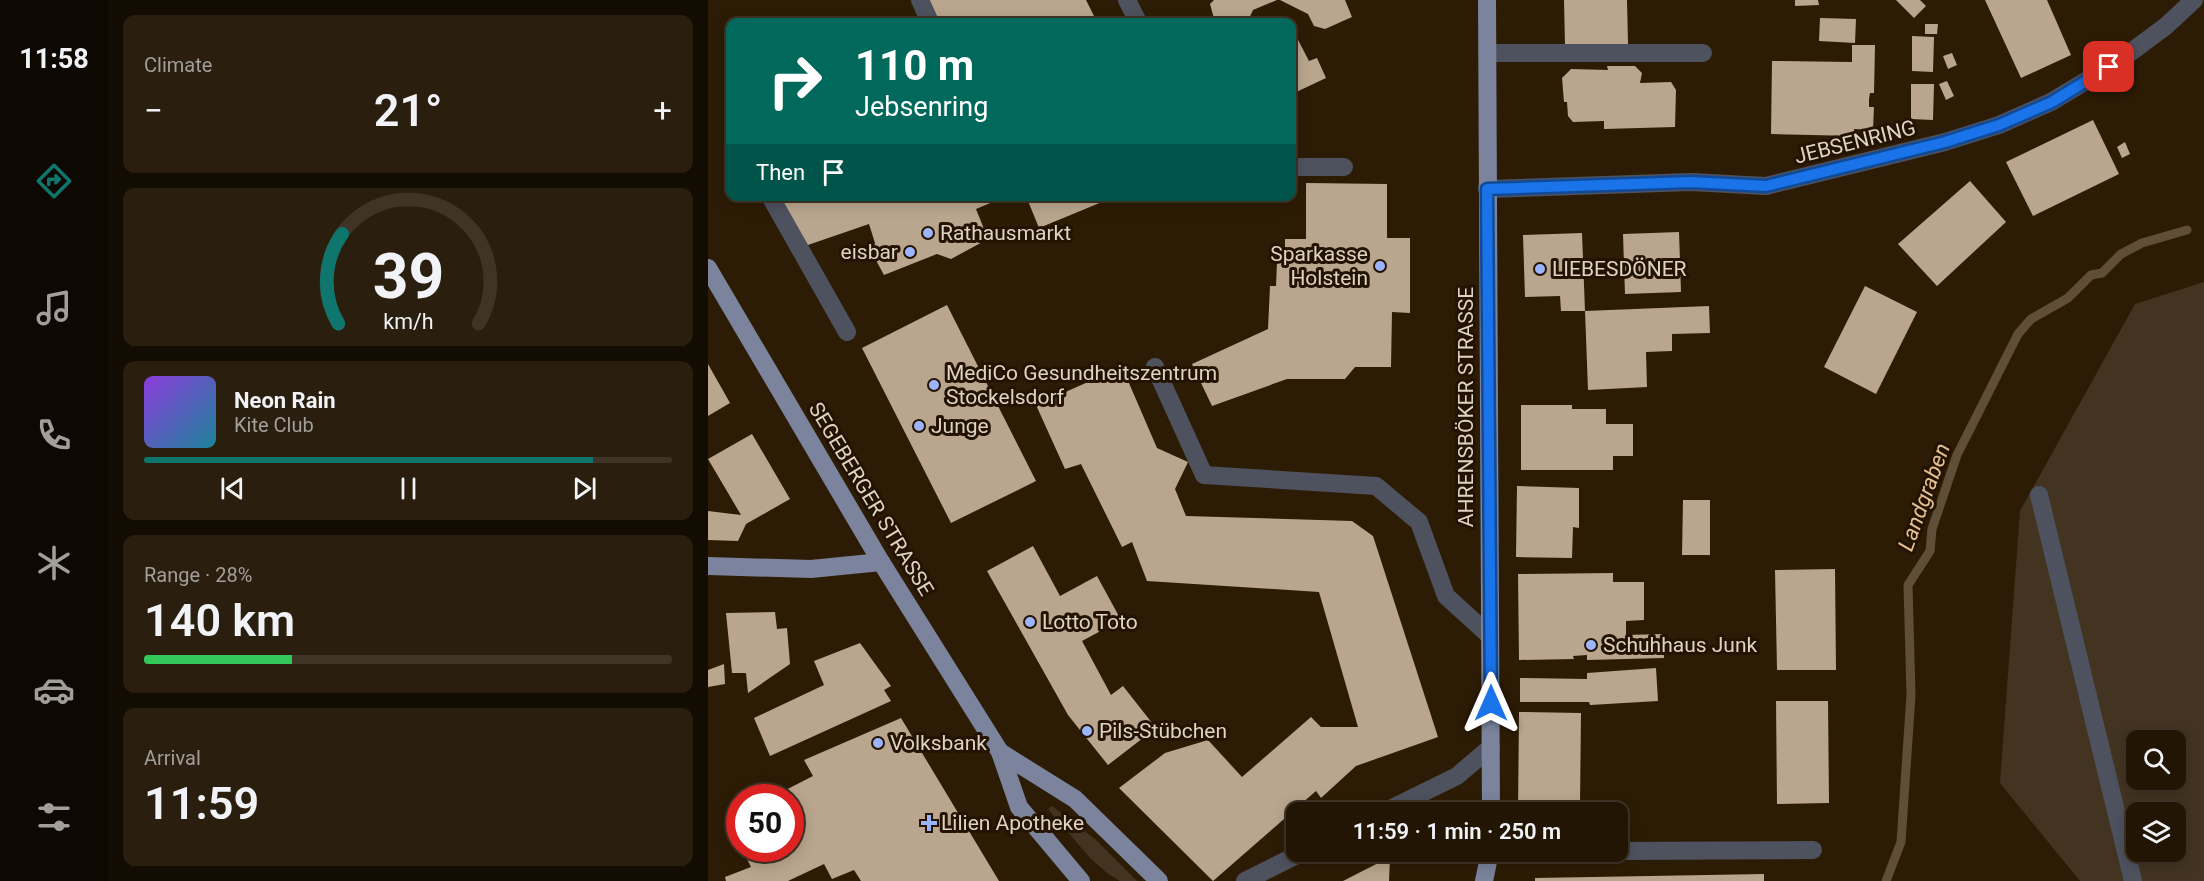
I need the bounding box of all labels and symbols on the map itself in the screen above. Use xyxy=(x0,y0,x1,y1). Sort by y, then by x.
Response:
pin xyxy=(2083,41,2134,92)
street label: JEBSENRING xyxy=(1792,115,1918,169)
place label: Rathausmarkt xyxy=(940,221,1071,245)
marker: Rathausmarkt xyxy=(921,226,935,240)
place label: eisbar xyxy=(841,240,898,264)
place label: Sparkasse Holstein xyxy=(1270,242,1368,290)
marker: eisbar xyxy=(903,245,917,259)
place label: LIEBESDÖNER xyxy=(1552,257,1687,281)
marker: Sparkasse Holstein xyxy=(1373,259,1387,273)
marker: LIEBESDÖNER xyxy=(1533,262,1547,276)
street label: AHRENSBÖKER STRASSE xyxy=(1454,287,1478,527)
place label: MediCo Gesundheitszentrum Stockelsdorf xyxy=(946,361,1217,409)
marker: MediCo Gesundheitszentrum Stockelsdorf xyxy=(927,378,941,392)
street label: SEGEBERGER STRASSE xyxy=(804,398,938,600)
place label: Junge xyxy=(931,414,989,438)
marker: Junge xyxy=(912,419,926,433)
water label: Landgraben xyxy=(1893,440,1955,554)
place label: Lotto Toto xyxy=(1042,610,1138,634)
marker: Lotto Toto xyxy=(1023,615,1037,629)
place label: Schuhhaus Junk xyxy=(1603,633,1758,657)
marker: Schuhhaus Junk xyxy=(1584,638,1598,652)
position arrow xyxy=(1459,671,1523,735)
place label: Pils-Stübchen xyxy=(1099,719,1227,743)
marker: Pils-Stübchen xyxy=(1080,724,1094,738)
place label: Volksbank xyxy=(890,731,987,755)
marker: Volksbank xyxy=(871,736,885,750)
speed limit sign: 50 xyxy=(726,784,804,862)
place label: Lilien Apotheke xyxy=(941,811,1084,835)
marker: Lilien Apotheke xyxy=(922,816,936,830)

